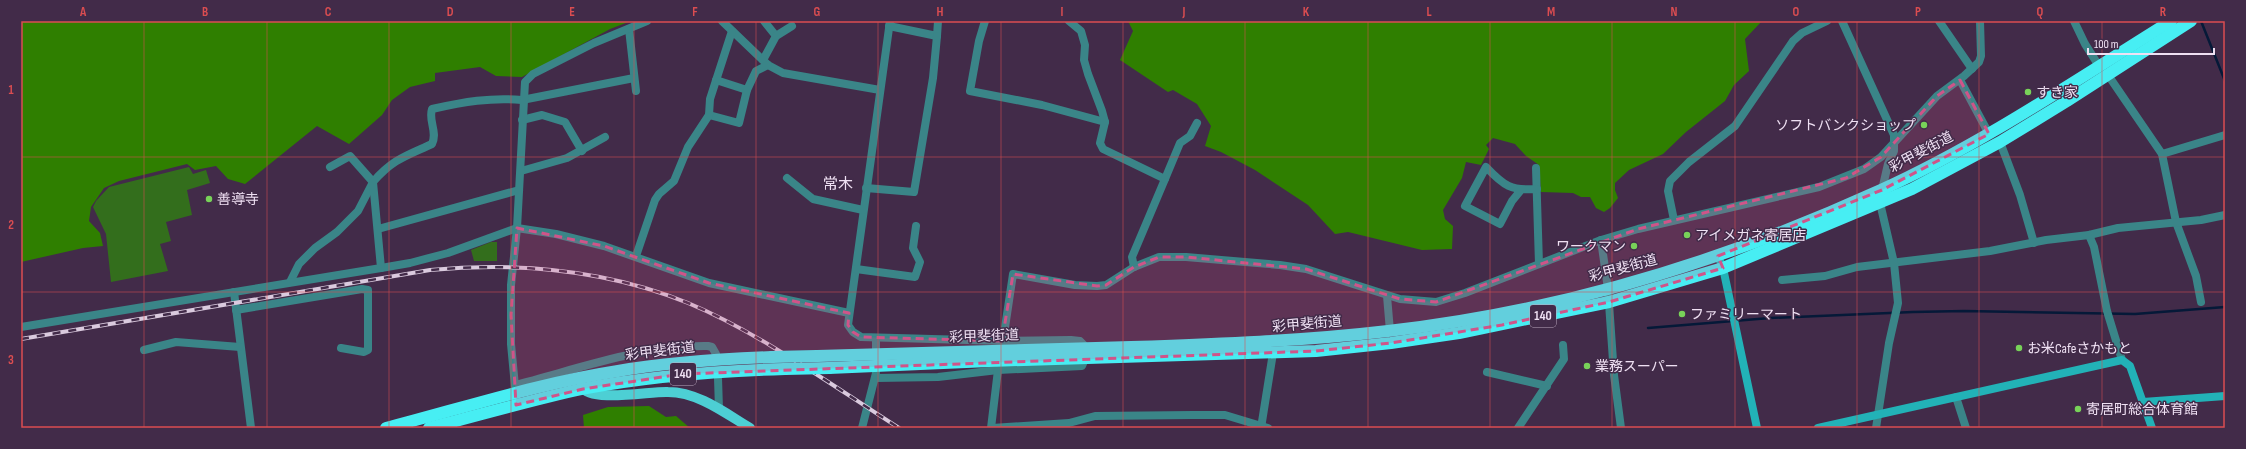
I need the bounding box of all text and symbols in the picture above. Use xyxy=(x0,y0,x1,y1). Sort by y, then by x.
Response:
text: A xyxy=(79,4,87,20)
text: B xyxy=(202,4,208,20)
text: C xyxy=(325,4,332,20)
text: D xyxy=(447,4,454,20)
text: E xyxy=(569,4,575,20)
text: F xyxy=(692,4,698,20)
text: G xyxy=(814,4,821,20)
text: H xyxy=(937,4,944,20)
text: I xyxy=(1061,4,1064,20)
text: J xyxy=(1182,4,1186,20)
text: K xyxy=(1303,4,1310,20)
text: L xyxy=(1426,4,1432,20)
text: M xyxy=(1547,4,1555,20)
text: N xyxy=(1671,4,1678,20)
text: O xyxy=(1793,4,1800,20)
text: P xyxy=(1915,4,1921,20)
text: Q xyxy=(2037,4,2044,20)
text: R xyxy=(2160,4,2167,20)
scale bar xyxy=(2088,30,2214,56)
text: 100 m xyxy=(2094,37,2119,52)
text: 1 xyxy=(8,82,14,98)
place label: すき家 xyxy=(2036,84,2078,101)
marker: すき家 xyxy=(2023,87,2033,97)
place label: ソフトバンクショップ xyxy=(1775,117,1916,134)
marker: ソフトバンクショップ xyxy=(1919,120,1929,130)
street label: 彩甲斐街道 xyxy=(1886,128,1956,176)
district label: 常木 xyxy=(823,175,853,194)
place label: 善導寺 xyxy=(217,191,259,208)
marker: 善導寺 xyxy=(204,194,214,204)
text: 2 xyxy=(8,217,14,233)
place label: アイメガネ寄居店 xyxy=(1695,227,1806,244)
marker: アイメガネ寄居店 xyxy=(1682,230,1692,240)
place label: ワークマン xyxy=(1556,238,1626,255)
marker: ワークマン xyxy=(1629,241,1639,251)
street label: 彩甲斐街道 xyxy=(1587,251,1659,285)
road number: 140 xyxy=(1530,305,1556,327)
place label: ファミリーマート xyxy=(1690,306,1802,323)
marker: ファミリーマート xyxy=(1677,309,1687,319)
street label: 彩甲斐街道 xyxy=(1271,312,1343,336)
street label: 彩甲斐街道 xyxy=(949,326,1019,346)
street label: 彩甲斐街道 xyxy=(624,338,696,364)
place label: お米Cafeさかもと xyxy=(2027,340,2132,357)
marker: お米Cafeさかもと xyxy=(2014,343,2024,353)
text: 3 xyxy=(8,352,14,368)
place label: 業務スーパー xyxy=(1595,358,1679,375)
marker: 業務スーパー xyxy=(1582,361,1592,371)
road number: 140 xyxy=(670,363,696,385)
place label: 寄居町総合体育館 xyxy=(2086,401,2198,418)
marker: 寄居町総合体育館 xyxy=(2073,404,2083,414)

